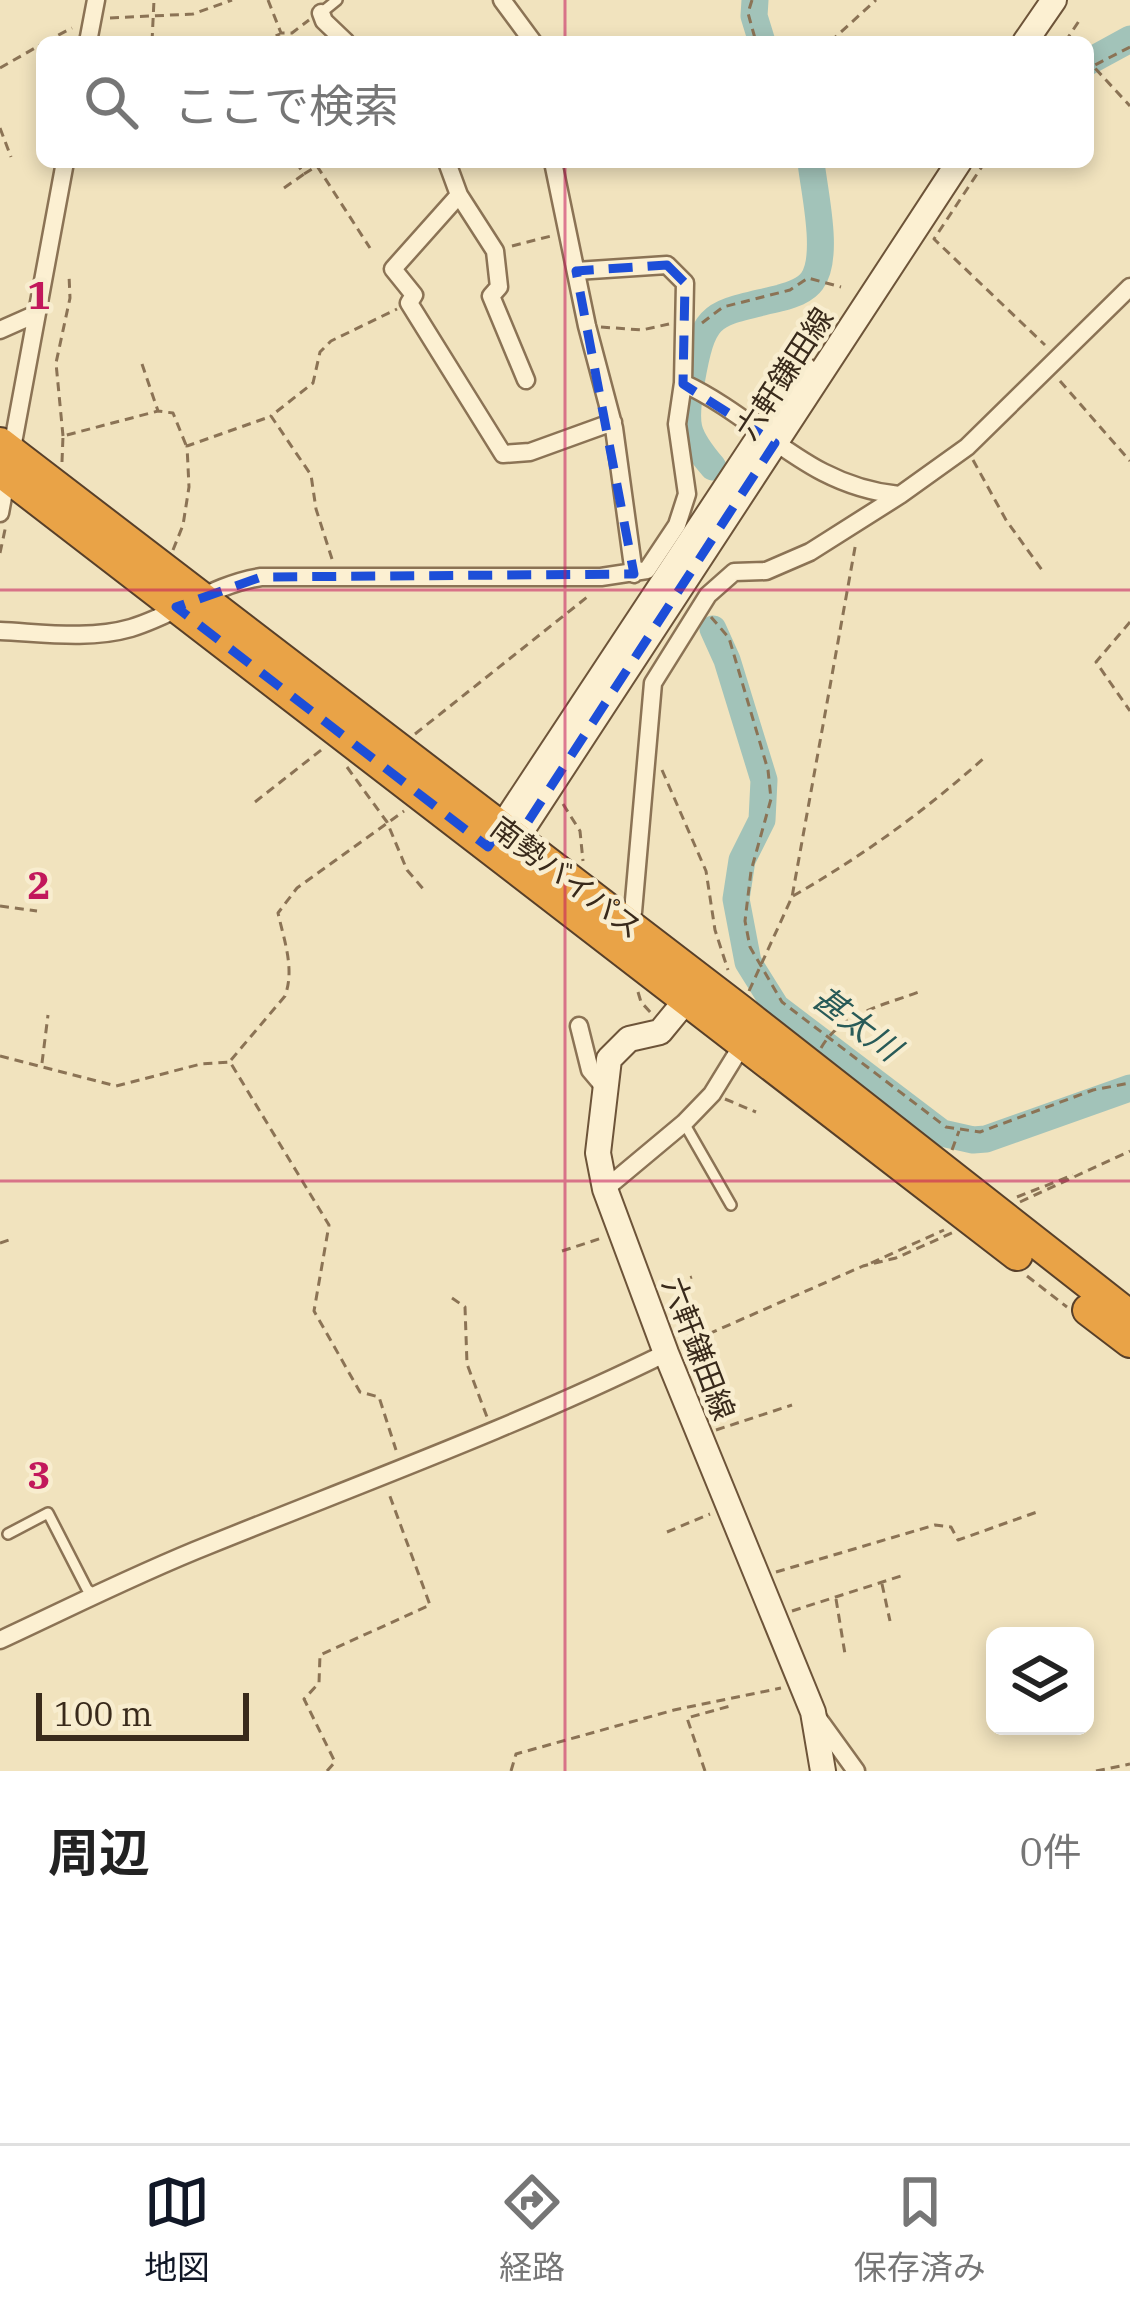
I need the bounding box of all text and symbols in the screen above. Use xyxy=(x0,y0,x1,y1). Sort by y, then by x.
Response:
search box xyxy=(36,36,1094,168)
icon: search xyxy=(78,69,144,135)
text: ここで検索 xyxy=(174,76,399,134)
text: 1 xyxy=(27,269,51,320)
street label: 六軒鎌田線 xyxy=(727,300,841,447)
street label: 南勢バイパス xyxy=(484,807,650,946)
text: 2 xyxy=(27,859,51,910)
water label: 甚太川 xyxy=(805,976,912,1071)
street label: 六軒鎌田線 xyxy=(654,1271,744,1425)
text: 3 xyxy=(27,1449,51,1500)
map controls xyxy=(986,1627,1094,1735)
button: layers xyxy=(986,1627,1094,1735)
scale bar xyxy=(36,1687,249,1740)
text: 100 m xyxy=(54,1692,153,1735)
text: 周辺 xyxy=(48,1819,150,1885)
text: 0件 xyxy=(1020,1826,1082,1877)
tab: 地図 xyxy=(144,2169,210,2289)
tab: 経路 xyxy=(499,2169,565,2289)
tab: 保存済み xyxy=(854,2169,986,2289)

